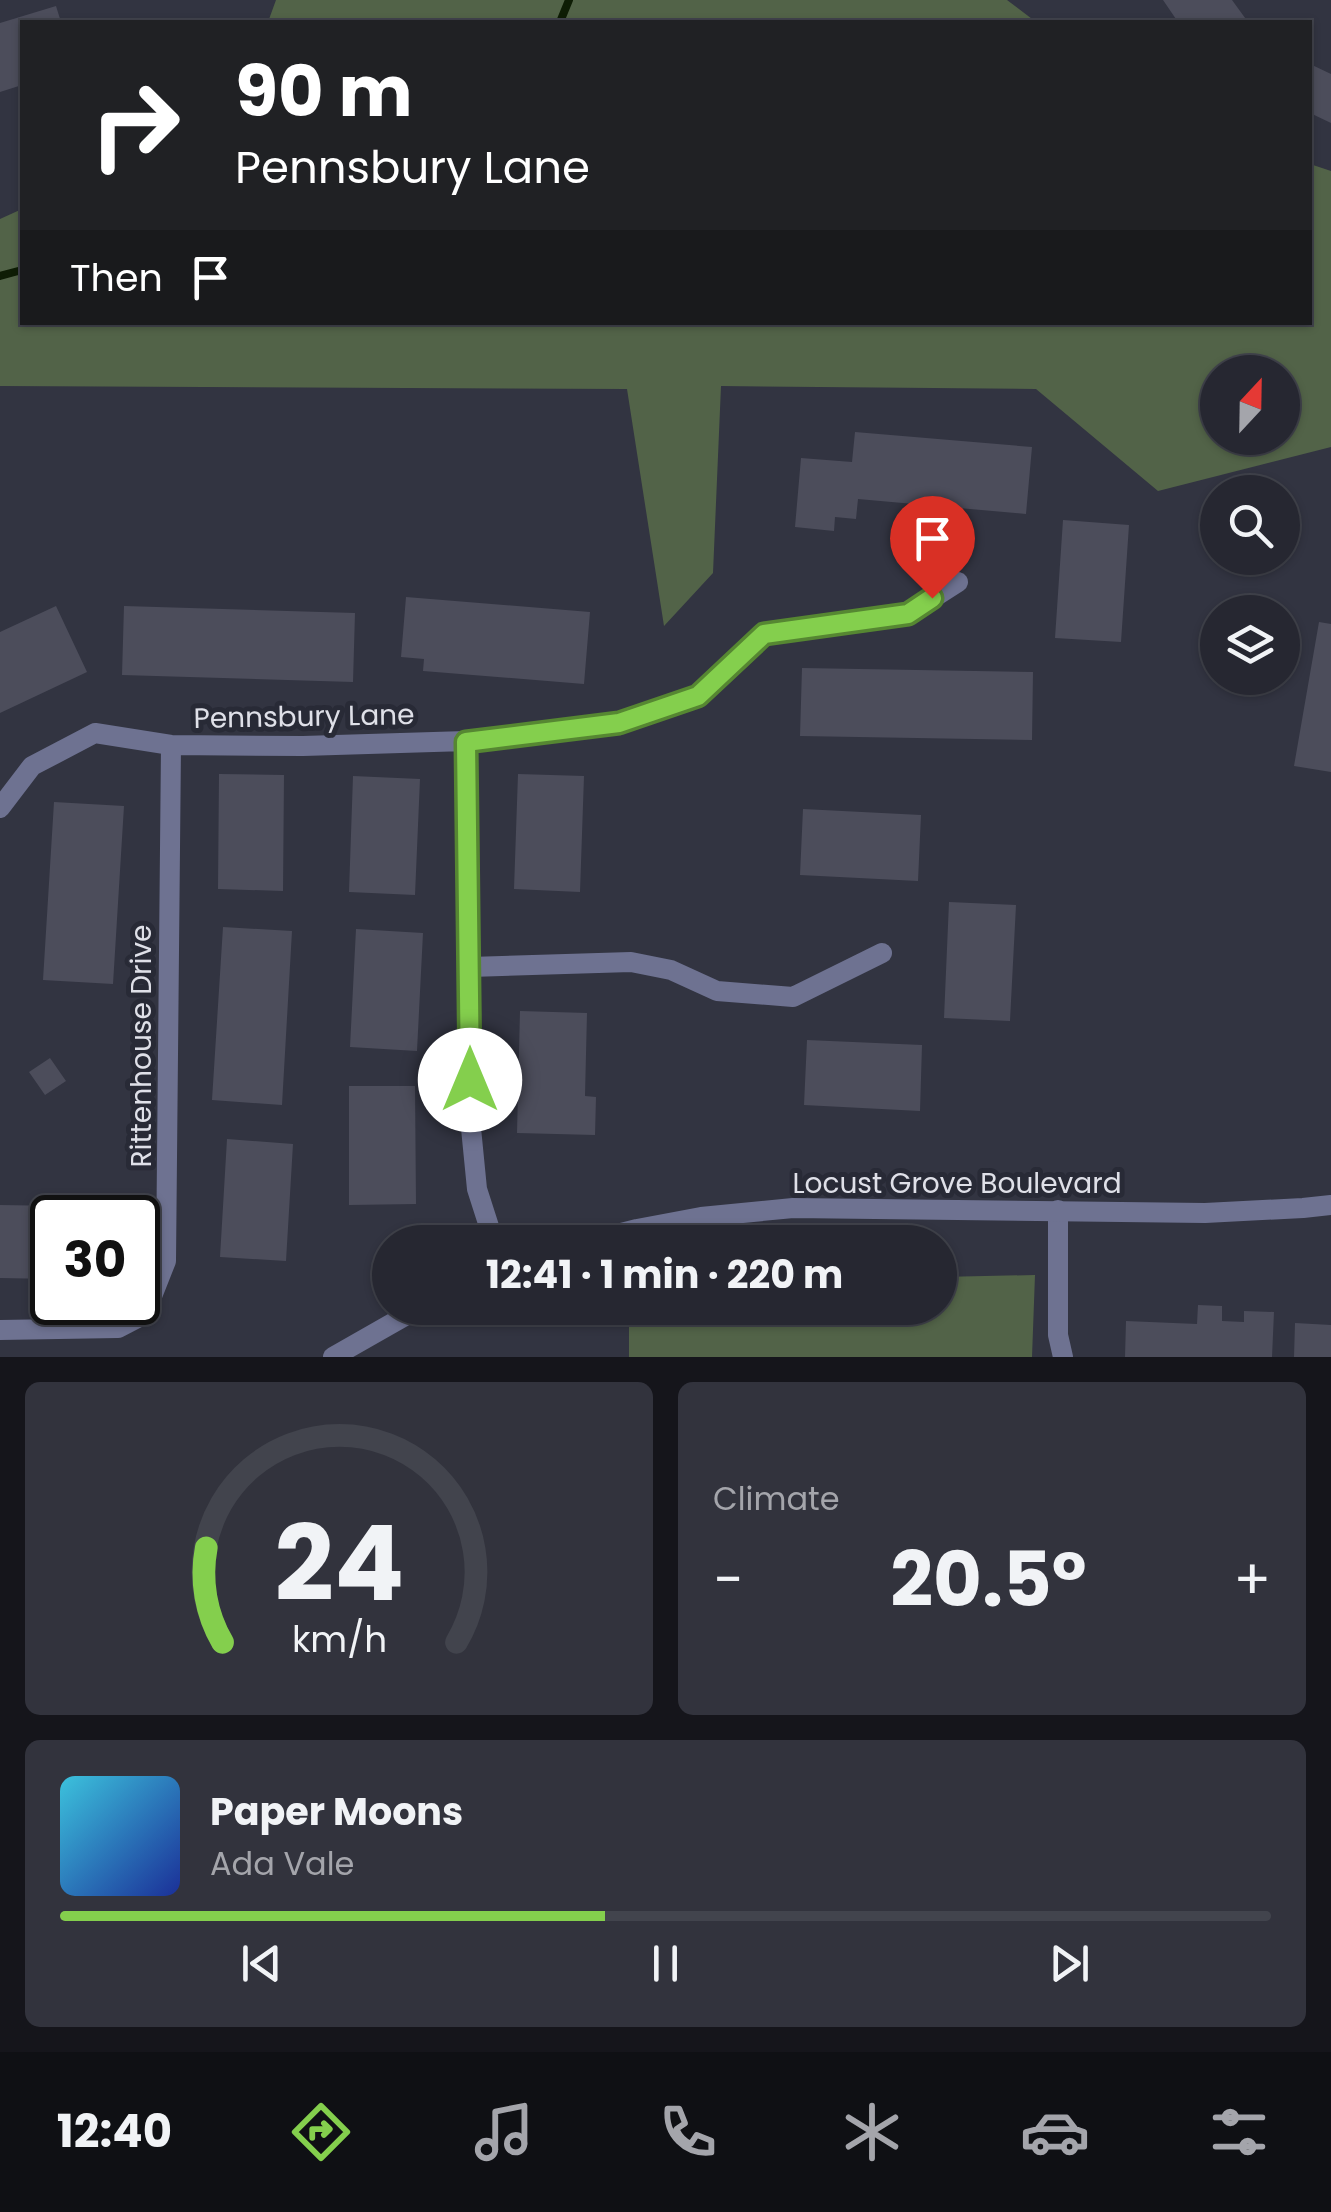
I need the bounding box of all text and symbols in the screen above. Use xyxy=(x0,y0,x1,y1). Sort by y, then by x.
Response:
text: 90 m xyxy=(235,42,413,141)
icon: right xyxy=(70,60,200,190)
text: Pennsbury Lane xyxy=(235,136,590,199)
icon: arrive xyxy=(183,250,238,305)
text: Then xyxy=(70,251,163,304)
north arrow xyxy=(1200,355,1300,455)
map controls xyxy=(1200,355,1300,695)
button: search xyxy=(1200,475,1300,575)
pin xyxy=(890,496,975,599)
icon: arrive xyxy=(905,511,960,566)
button: layers xyxy=(1200,595,1300,695)
street label: Pennsbury Lane xyxy=(193,695,415,738)
street label: Rittenhouse Drive xyxy=(122,925,161,1168)
position arrow xyxy=(418,1028,522,1132)
street label: Locust Grove Boulevard xyxy=(792,1164,1122,1203)
speed limit sign: 30 xyxy=(30,1195,160,1325)
text: 12:41 · 1 min · 220 m xyxy=(486,1248,843,1301)
text: Climate xyxy=(713,1476,840,1521)
text: 24 xyxy=(274,1491,404,1636)
text: 20.5° xyxy=(890,1527,1087,1632)
text: − xyxy=(713,1541,743,1618)
text: + xyxy=(1233,1541,1271,1618)
text: km/h xyxy=(291,1614,387,1665)
text: Paper Moons xyxy=(210,1785,463,1838)
text: Ada Vale xyxy=(210,1841,354,1886)
icon: previous xyxy=(234,1936,289,1991)
icon: pause xyxy=(638,1936,693,1991)
icon: next xyxy=(1042,1936,1097,1991)
icon: directions xyxy=(286,2097,356,2167)
icon: music xyxy=(469,2097,539,2167)
icon: phone xyxy=(653,2097,723,2167)
icon: climate xyxy=(837,2097,907,2167)
icon: car xyxy=(1020,2097,1090,2167)
icon: filters xyxy=(1204,2097,1274,2167)
text: 12:40 xyxy=(57,2100,172,2163)

